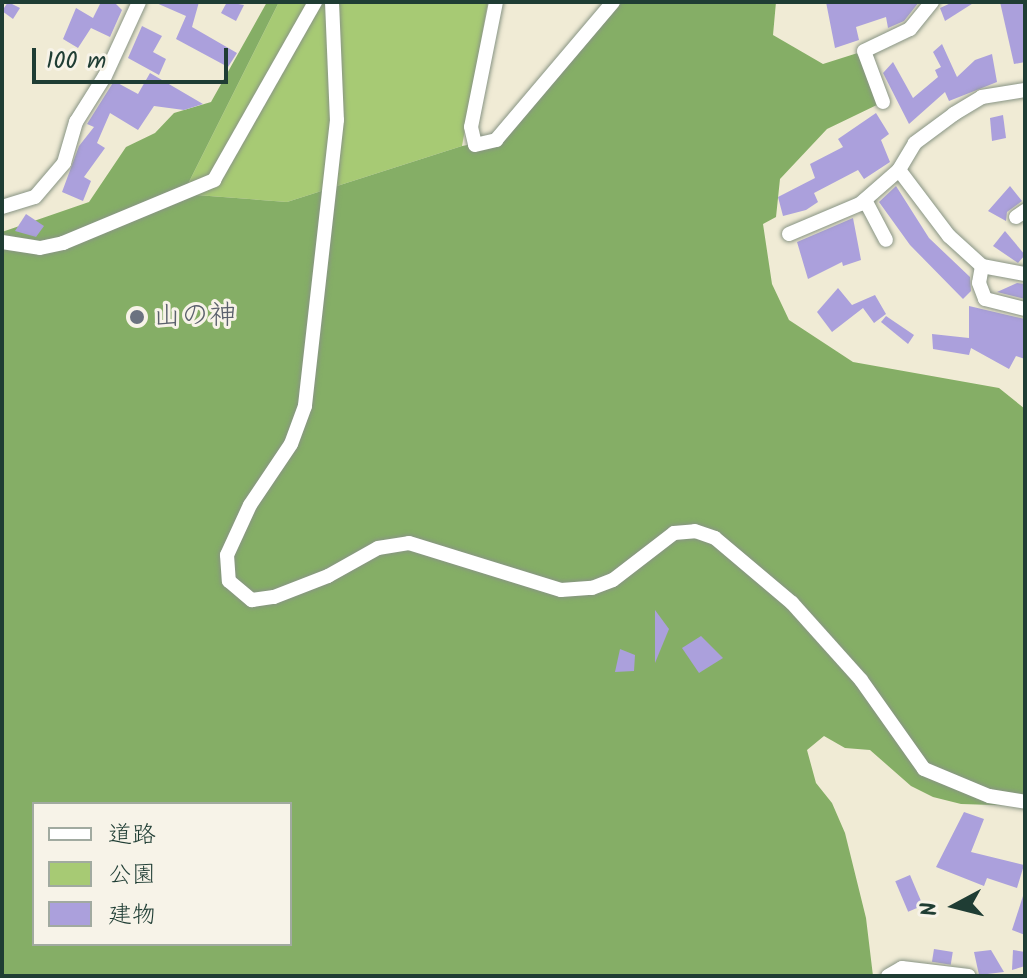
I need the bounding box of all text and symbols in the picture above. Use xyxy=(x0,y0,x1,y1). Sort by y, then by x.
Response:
scale bar xyxy=(36,32,232,82)
text: 100 m xyxy=(46,42,106,81)
place label: 山の神 xyxy=(153,300,237,334)
marker: 山の神 xyxy=(128,308,146,326)
legend xyxy=(32,802,292,946)
text: 道路 xyxy=(108,816,156,855)
text: 公園 xyxy=(108,856,156,895)
north arrow xyxy=(915,866,995,946)
text: 建物 xyxy=(108,896,156,935)
text: N xyxy=(912,900,949,918)

